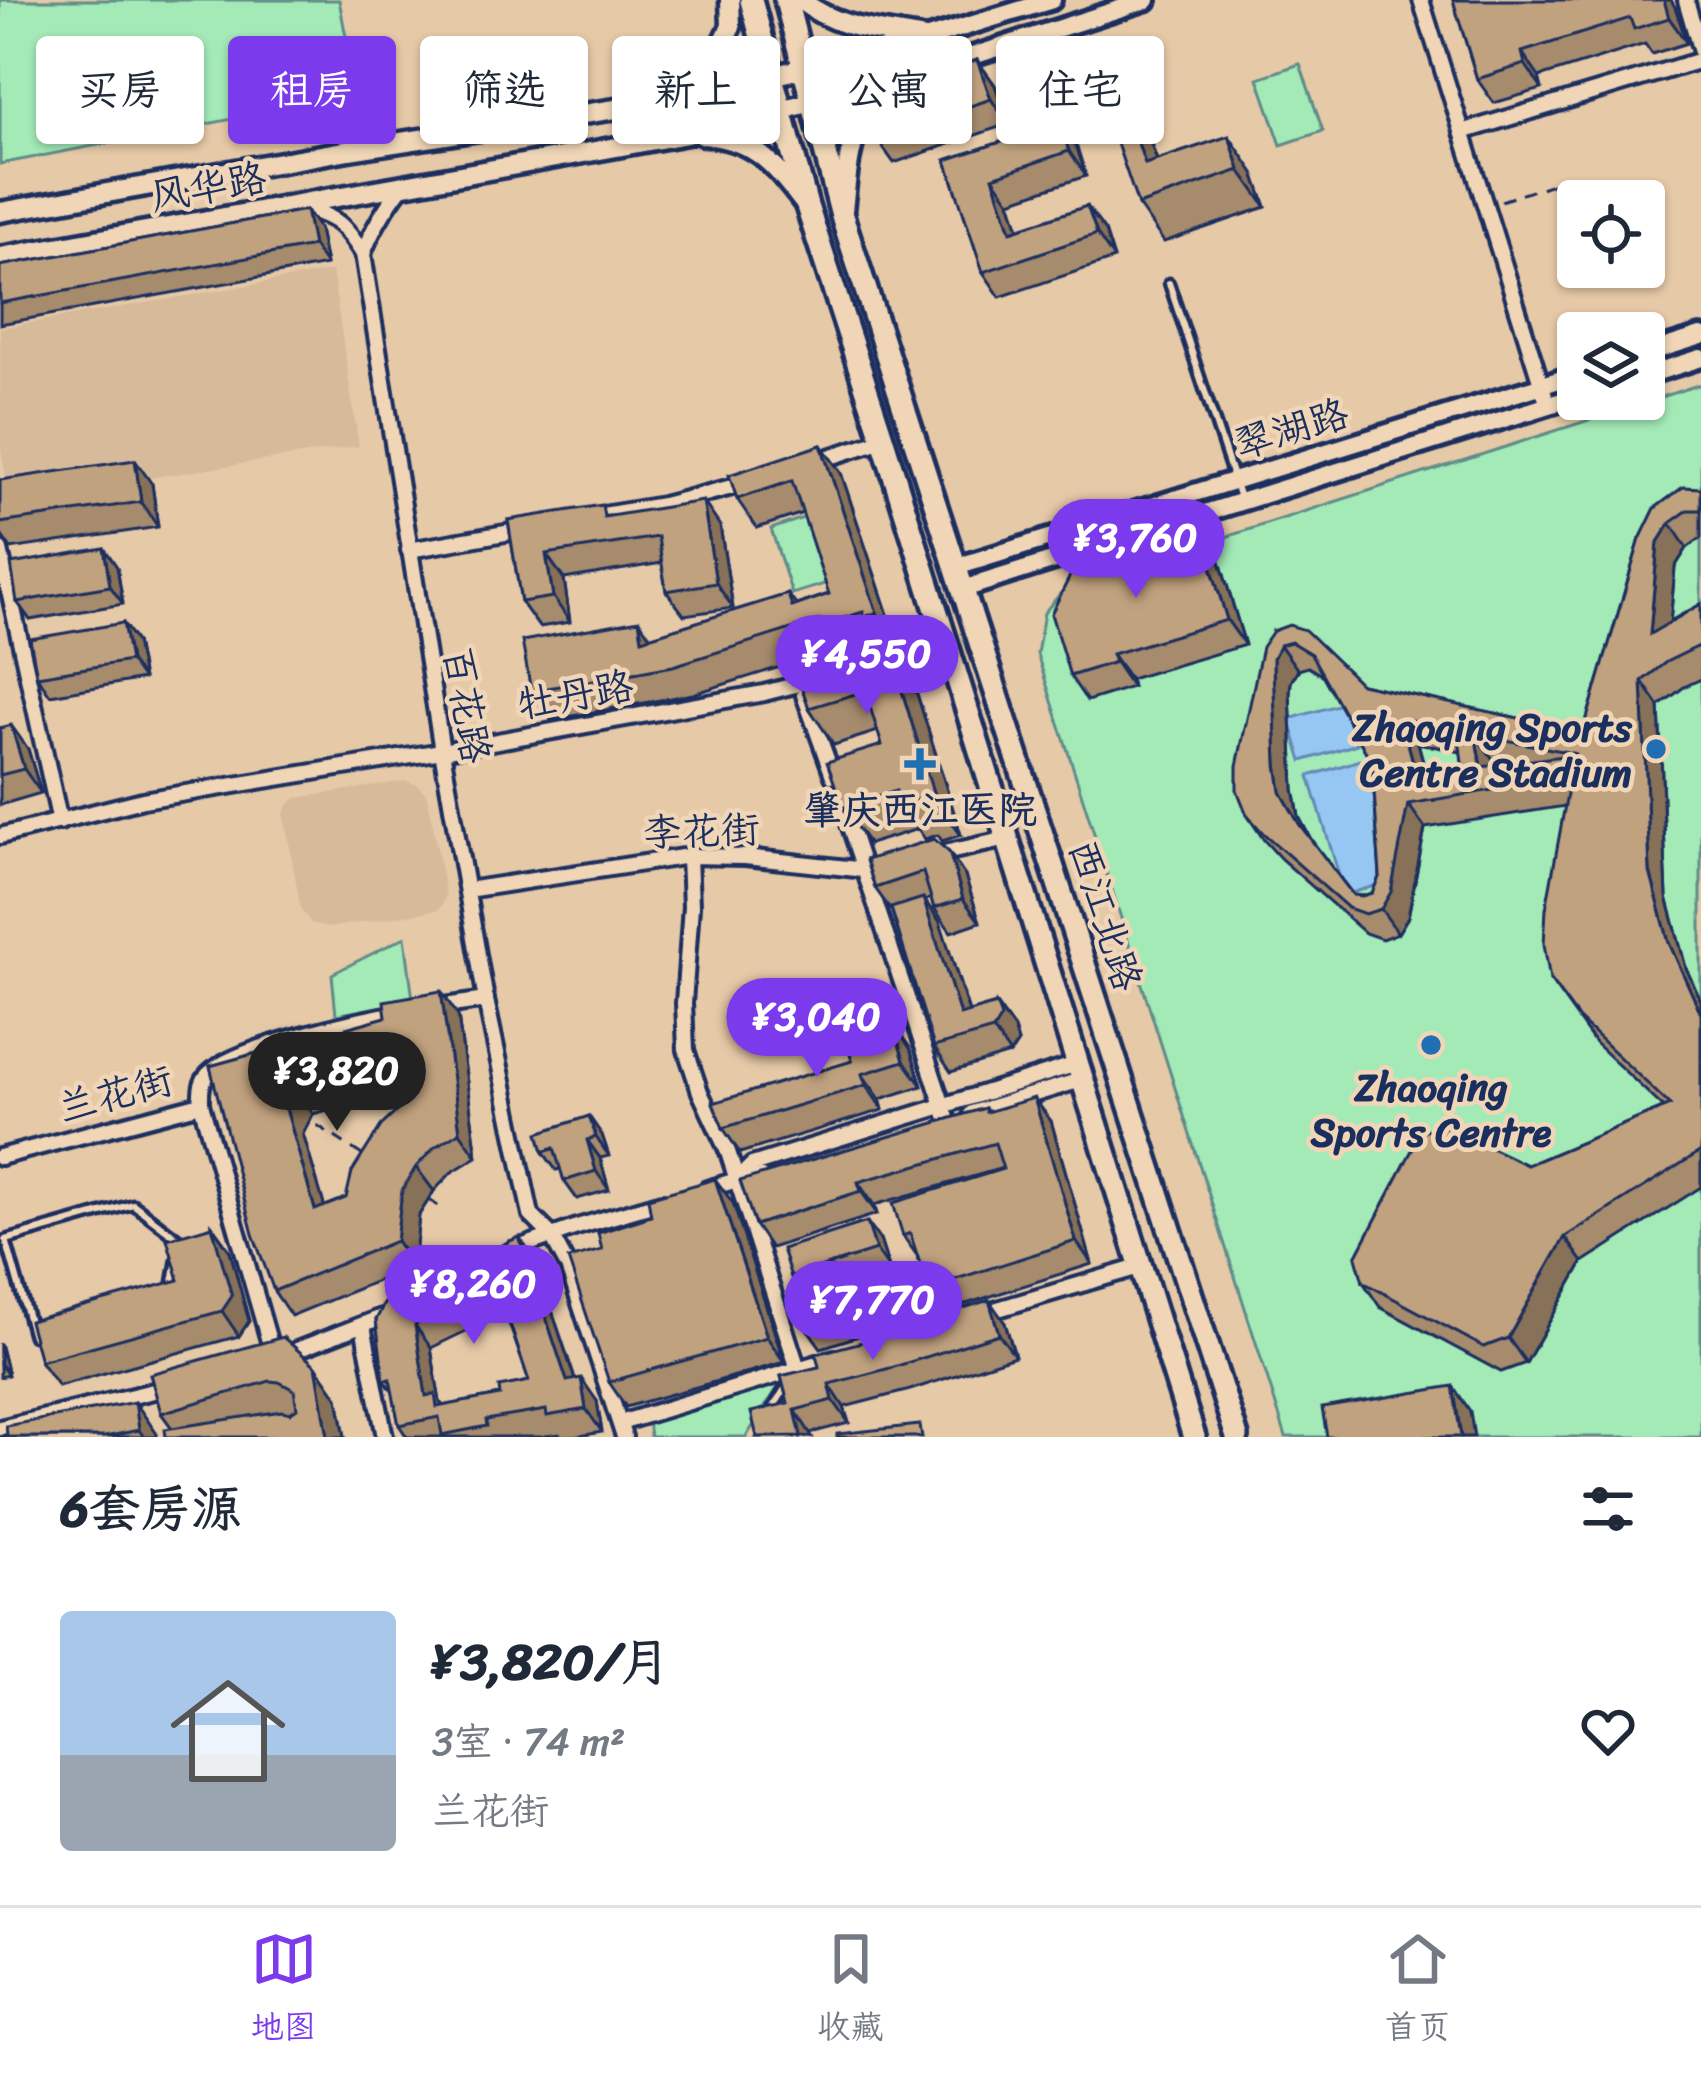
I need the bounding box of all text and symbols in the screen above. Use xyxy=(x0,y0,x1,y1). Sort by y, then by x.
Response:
chip: 买房 xyxy=(36,36,204,144)
chip: 租房 xyxy=(228,36,396,144)
chip: 筛选 xyxy=(420,36,588,144)
chip: 新上 xyxy=(612,36,780,144)
chip: 公寓 xyxy=(804,36,972,144)
chip: 住宅 xyxy=(996,36,1164,144)
street label: 风华路 xyxy=(144,142,272,231)
map controls xyxy=(1557,180,1665,420)
button: locate xyxy=(1557,180,1665,288)
button: layers xyxy=(1557,312,1665,420)
street label: 翠湖路 xyxy=(1225,378,1357,479)
pin: ¥3,760 xyxy=(1038,499,1234,601)
text: ¥3,760 xyxy=(1075,503,1197,572)
pin: ¥4,550 xyxy=(769,615,965,717)
text: ¥4,550 xyxy=(803,619,931,688)
street label: 百花路 xyxy=(423,641,512,769)
street label: 牡丹路 xyxy=(511,650,639,739)
place label: Zhaoqing Sports Centre Stadium xyxy=(1351,693,1633,807)
marker: Zhaoqing Sports Centre Stadium xyxy=(1643,736,1669,762)
marker: 肇庆西江医院 xyxy=(904,748,936,780)
place label: 肇庆西江医院 xyxy=(803,775,1037,844)
street label: 李花街 xyxy=(641,794,761,867)
street label: 西江北路 xyxy=(1049,830,1162,1000)
pin: ¥3,040 xyxy=(719,978,915,1080)
text: ¥3,040 xyxy=(753,982,881,1051)
pin: ¥3,820 xyxy=(239,1032,435,1134)
marker: Zhaoqing Sports Centre xyxy=(1418,1032,1444,1058)
text: ¥3,820 xyxy=(275,1036,399,1105)
street label: 兰花街 xyxy=(50,1045,181,1142)
place label: Zhaoqing Sports Centre xyxy=(1310,1053,1551,1167)
pin: ¥8,260 xyxy=(376,1245,572,1347)
text: ¥8,260 xyxy=(412,1249,536,1318)
pin: ¥7,770 xyxy=(775,1261,971,1363)
text: ¥7,770 xyxy=(811,1265,935,1334)
text: 6套房源 xyxy=(60,1464,242,1554)
icon: filters xyxy=(1575,1476,1641,1542)
text: ¥3,820/月 xyxy=(432,1617,671,1707)
icon: home xyxy=(156,1659,300,1803)
icon: heart xyxy=(1575,1698,1641,1764)
text: 3室 · 74 m² xyxy=(432,1707,625,1776)
text: 兰花街 xyxy=(432,1776,549,1845)
tab: 地图 xyxy=(251,1926,317,2056)
tab: 收藏 xyxy=(818,1926,884,2056)
tab: 首页 xyxy=(1385,1926,1451,2056)

